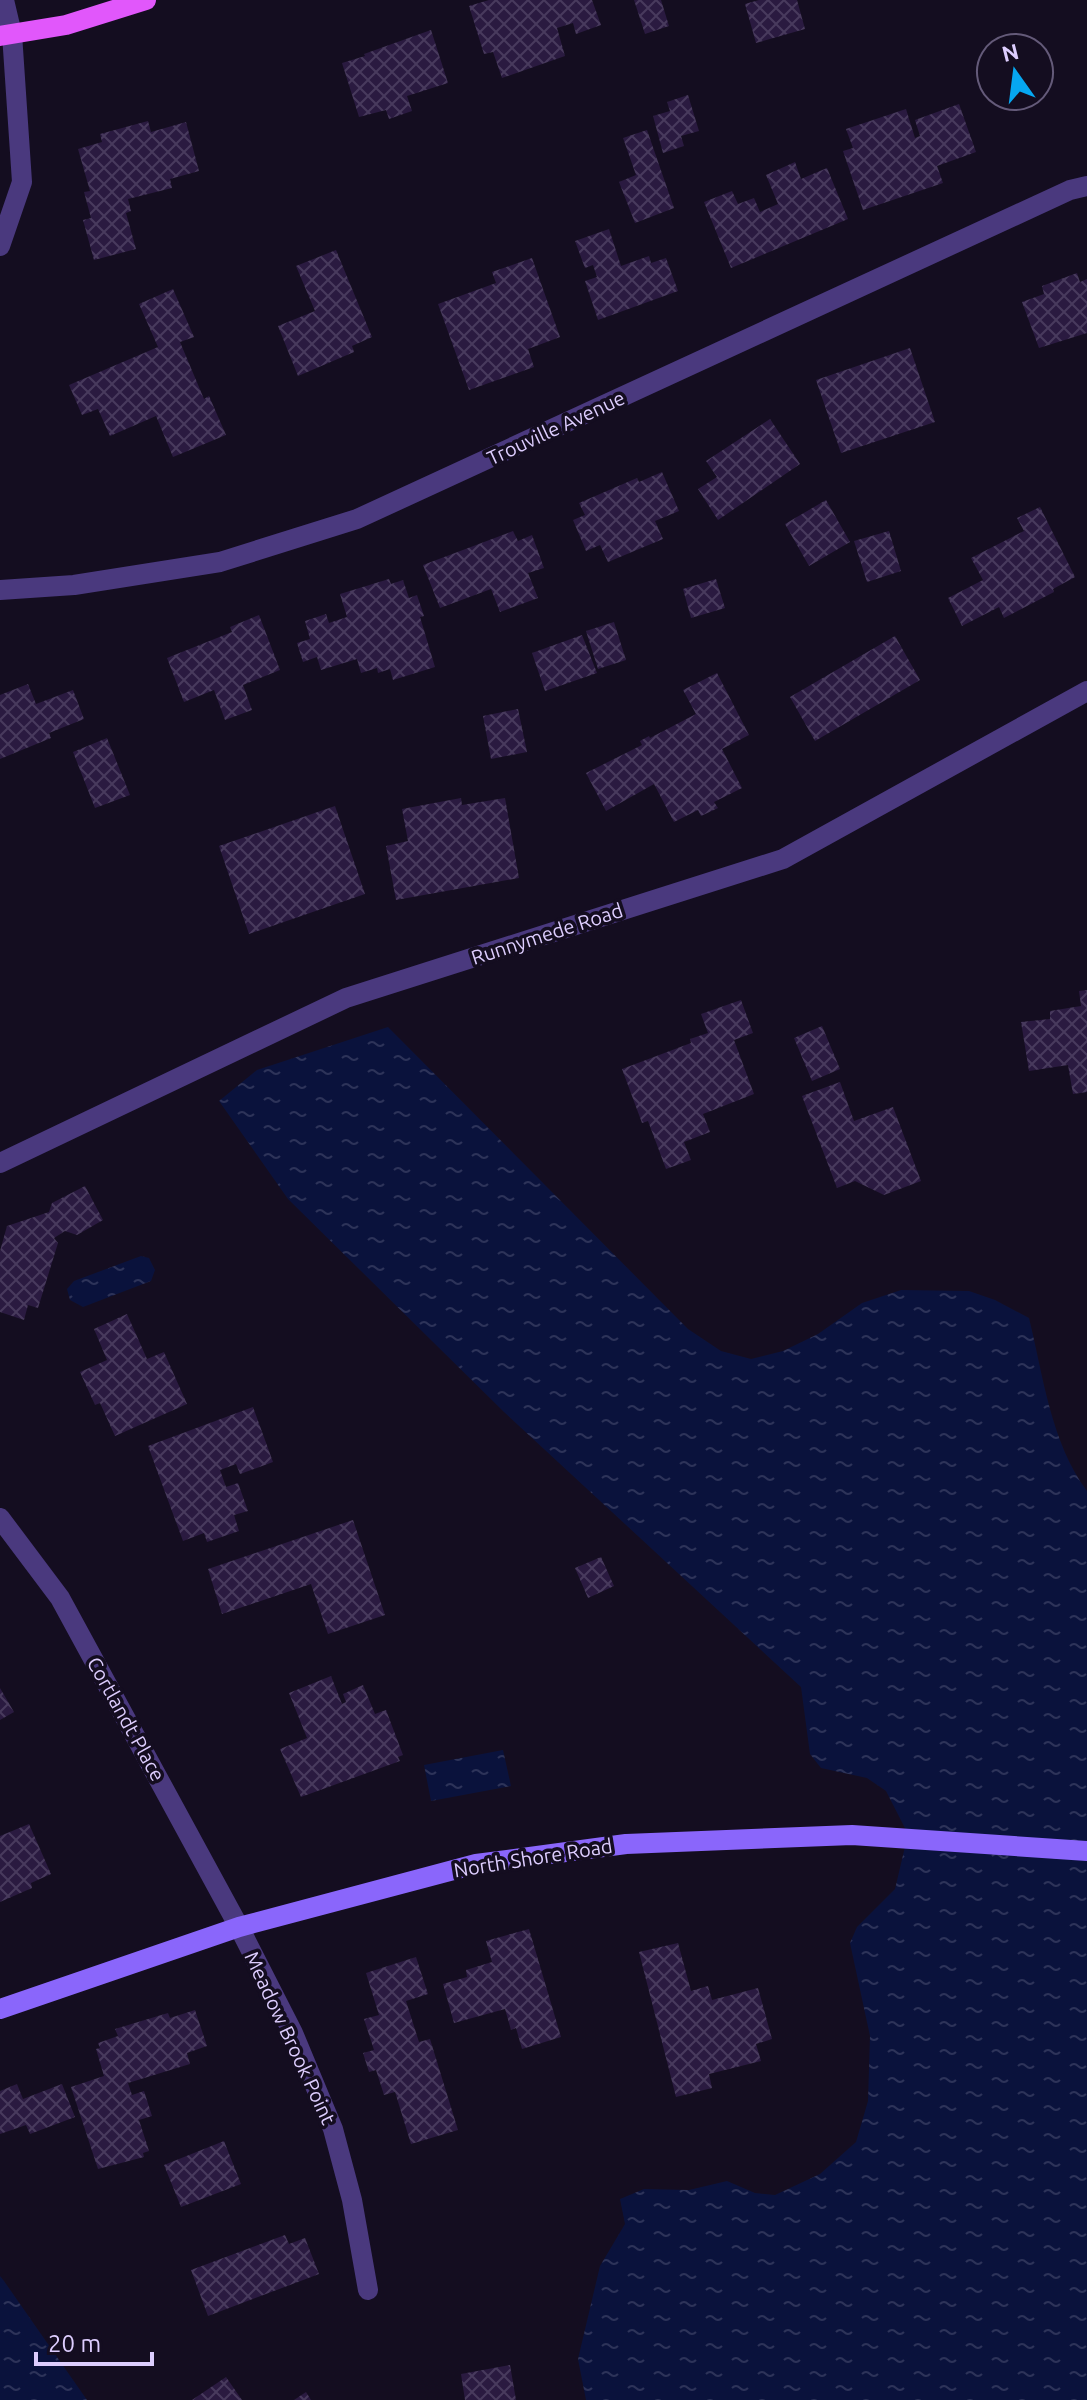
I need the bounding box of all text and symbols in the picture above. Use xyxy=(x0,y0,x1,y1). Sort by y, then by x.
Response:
north arrow xyxy=(975,32,1055,112)
text: N xyxy=(999,38,1021,66)
street label: Trouville Avenue xyxy=(483,386,628,469)
street label: Runnymede Road xyxy=(468,898,625,969)
street label: Cortlandt Place xyxy=(83,1653,170,1785)
street label: North Shore Road xyxy=(452,1834,614,1881)
street label: Meadow Brook Point xyxy=(240,1948,341,2128)
scale bar xyxy=(36,2316,152,2366)
text: 20 m xyxy=(48,2330,101,2357)

